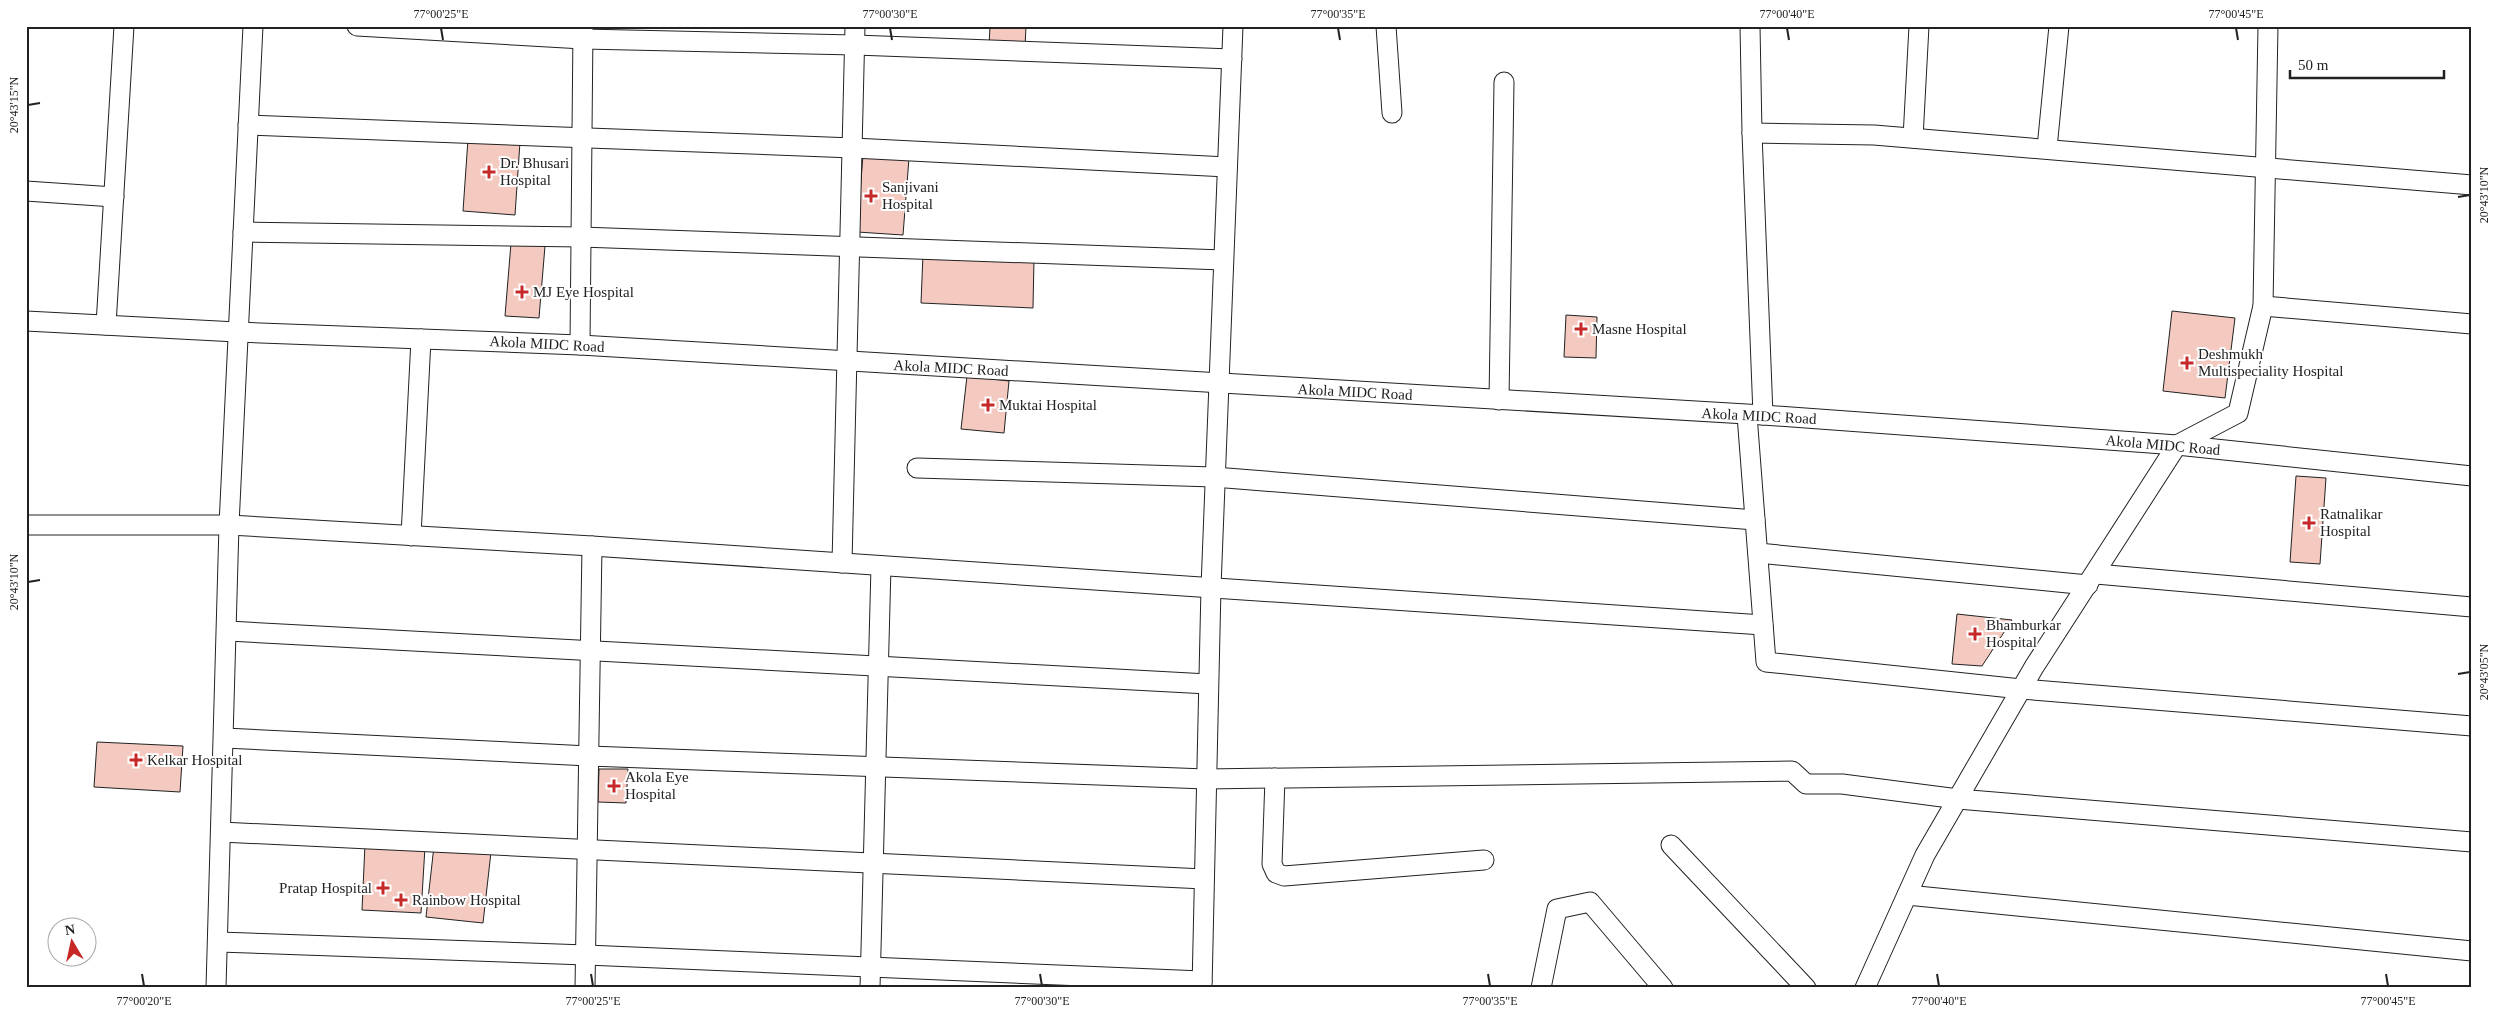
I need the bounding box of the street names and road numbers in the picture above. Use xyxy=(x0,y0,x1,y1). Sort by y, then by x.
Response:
street label: Akola MIDC Road xyxy=(489,333,605,355)
street label: Akola MIDC Road xyxy=(893,357,1009,379)
street label: Akola MIDC Road xyxy=(1297,381,1413,403)
street label: Akola MIDC Road xyxy=(1701,405,1817,427)
street label: Akola MIDC Road xyxy=(2105,432,2221,458)

